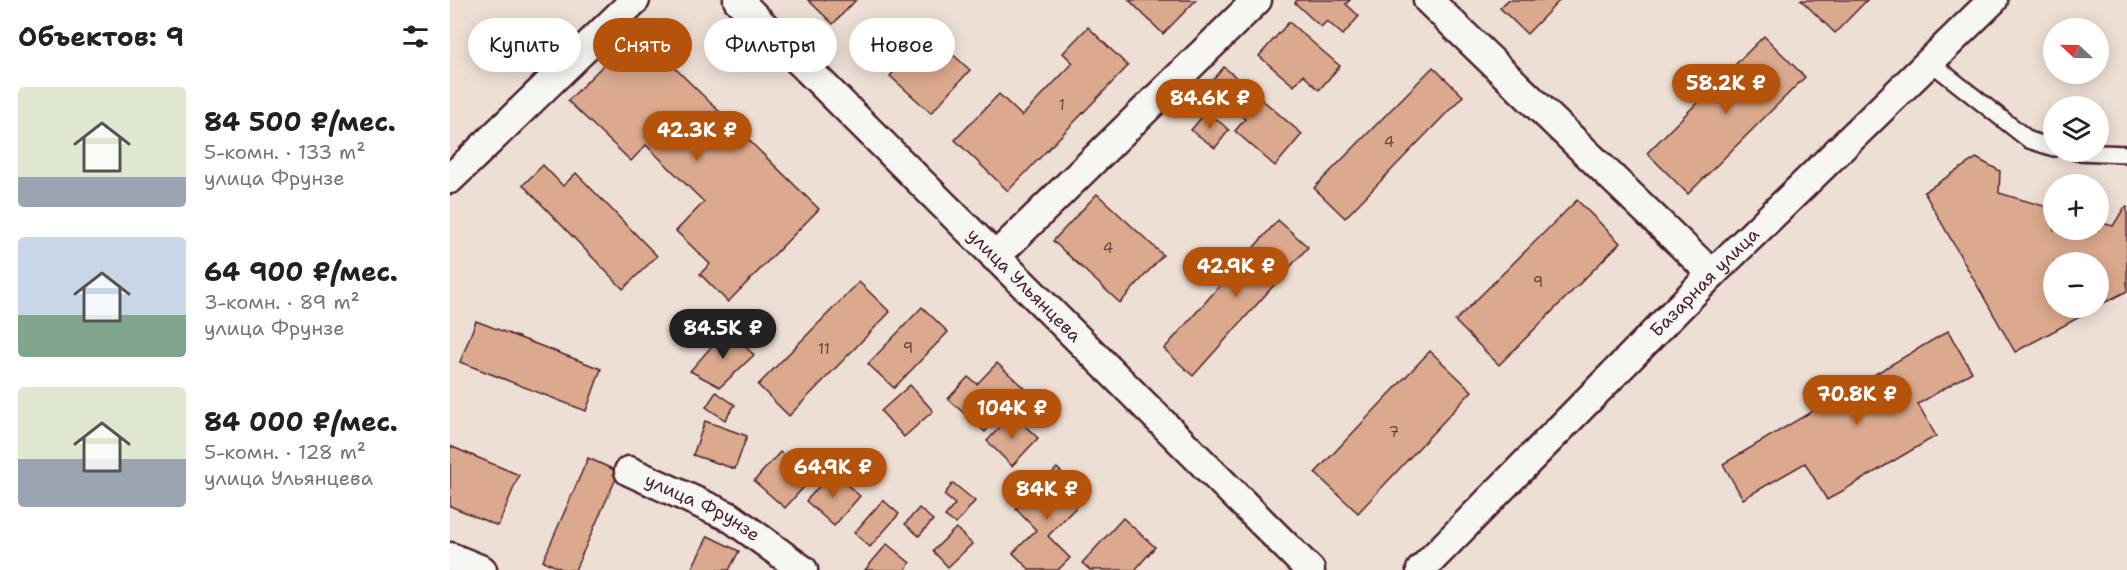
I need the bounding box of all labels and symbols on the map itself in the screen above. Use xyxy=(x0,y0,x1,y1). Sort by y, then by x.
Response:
north arrow xyxy=(2043,18,2109,84)
pin: 58.2K ₽ xyxy=(1671,64,1781,115)
pin: 84.6K ₽ xyxy=(1155,79,1265,130)
house number: 1 xyxy=(1059,95,1065,115)
pin: 42.3K ₽ xyxy=(642,111,752,162)
house number: 4 xyxy=(1384,132,1394,152)
street label: Базарная улица xyxy=(1645,222,1764,342)
street label: улица Ульянцева xyxy=(962,223,1087,347)
house number: 4 xyxy=(1103,238,1113,258)
pin: 42.9K ₽ xyxy=(1181,247,1291,298)
house number: 9 xyxy=(1533,272,1543,292)
pin: 84.5K ₽ xyxy=(668,309,778,360)
house number: 9 xyxy=(903,338,913,358)
house number: 11 xyxy=(818,339,830,359)
pin: 70.8K ₽ xyxy=(1802,375,1912,426)
pin: 104K ₽ xyxy=(963,389,1061,440)
house number: 7 xyxy=(1389,422,1399,442)
pin: 64.9K ₽ xyxy=(778,448,888,499)
street label: улица Фрунзе xyxy=(641,468,765,547)
pin: 84K ₽ xyxy=(1005,470,1089,521)

